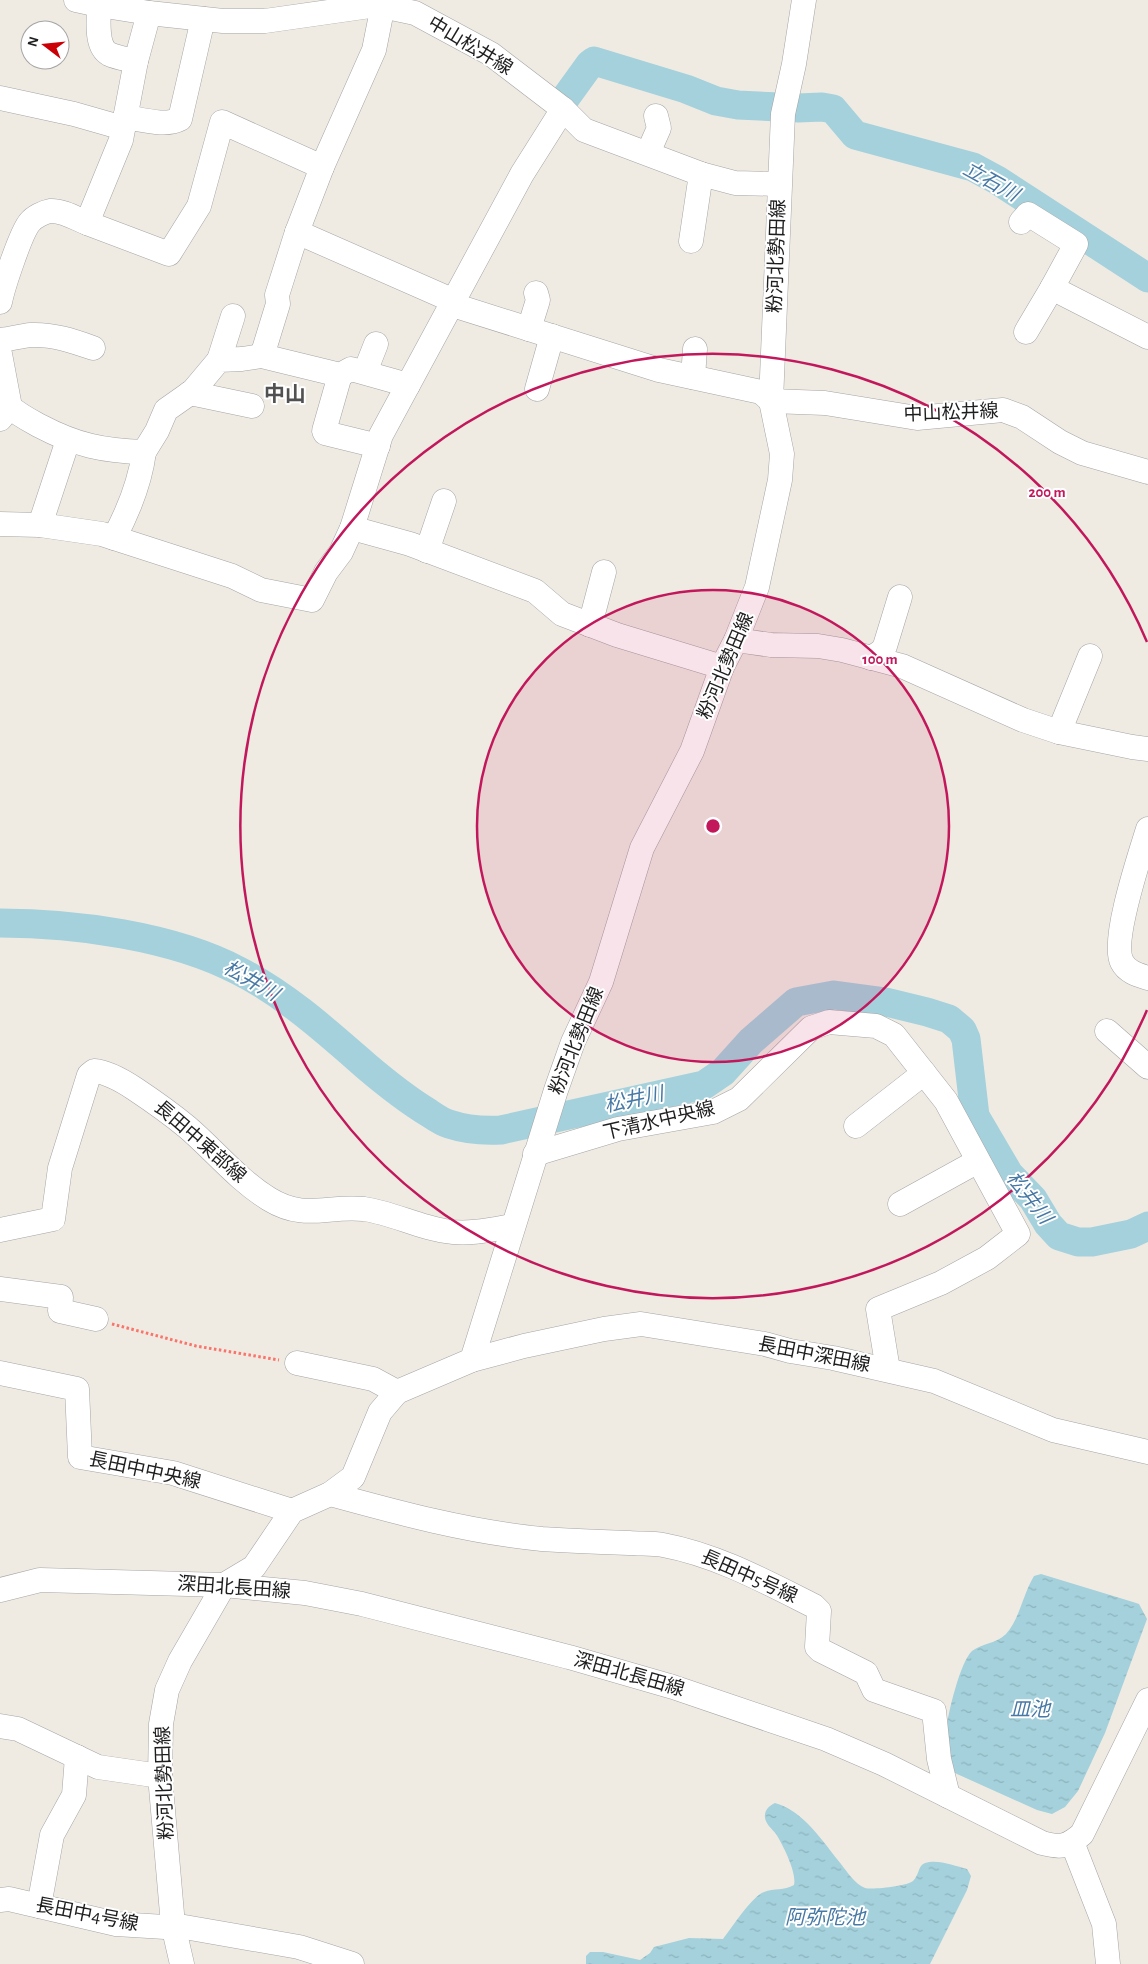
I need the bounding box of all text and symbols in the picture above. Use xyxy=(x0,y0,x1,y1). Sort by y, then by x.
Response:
street label: 中山松井線 xyxy=(424,12,517,79)
north arrow xyxy=(20,20,70,70)
text: N xyxy=(25,35,42,48)
water label: 立石川 xyxy=(960,158,1024,206)
street label: 粉河北勢田線 xyxy=(764,199,788,313)
district label: 中山 xyxy=(264,383,306,405)
street label: 中山松井線 xyxy=(903,400,999,424)
text: 200 m xyxy=(1028,485,1066,500)
street label: 粉河北勢田線 xyxy=(693,609,757,722)
text: 100 m xyxy=(862,652,898,667)
centre of rings xyxy=(704,817,722,835)
water label: 松井川 xyxy=(220,956,284,1006)
street label: 粉河北勢田線 xyxy=(545,984,607,1097)
water label: 松井川 xyxy=(602,1083,667,1116)
street label: 長田中東部線 xyxy=(151,1097,250,1187)
street label: 下清水中央線 xyxy=(601,1097,717,1143)
water label: 松井川 xyxy=(1003,1168,1057,1229)
street label: 長田中深田線 xyxy=(756,1334,872,1375)
street label: 長田中中央線 xyxy=(87,1449,203,1492)
street label: 長田中5号線 xyxy=(698,1546,800,1607)
street label: 深田北長田線 xyxy=(176,1574,292,1601)
street label: 深田北長田線 xyxy=(572,1649,687,1700)
water label: 皿池 xyxy=(1010,1699,1052,1720)
street label: 粉河北勢田線 xyxy=(152,1726,176,1840)
street label: 長田中4号線 xyxy=(34,1895,140,1934)
water label: 阿弥陀池 xyxy=(785,1907,867,1928)

